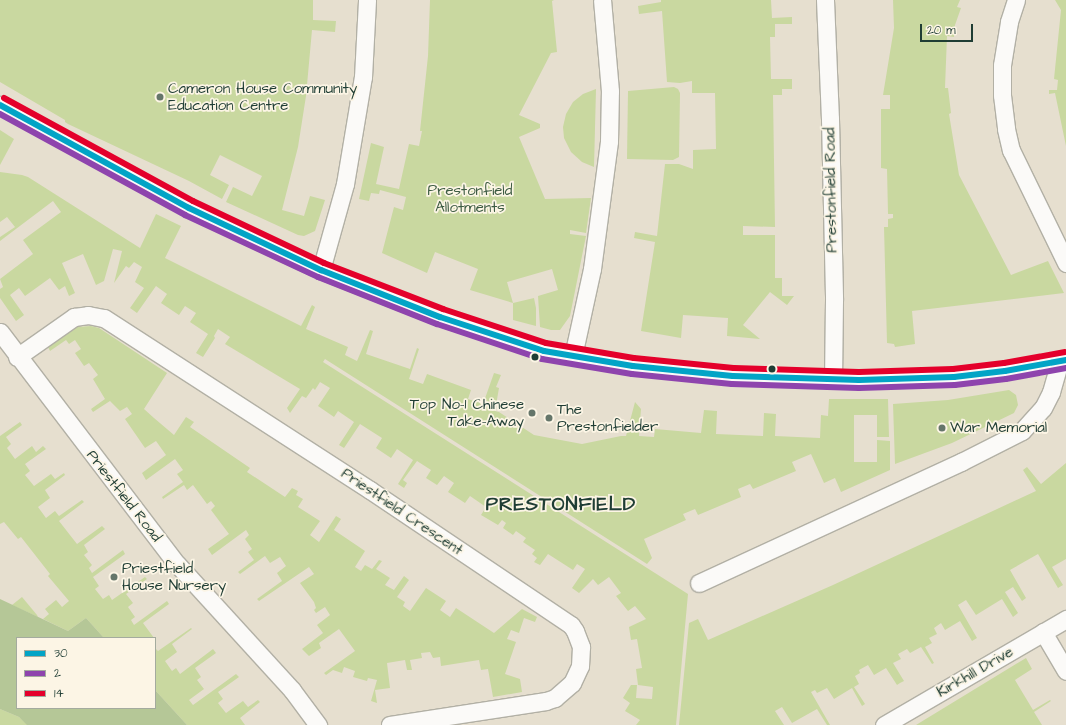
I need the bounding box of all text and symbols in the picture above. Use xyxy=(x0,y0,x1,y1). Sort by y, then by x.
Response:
scale bar xyxy=(922,16,975,42)
text: 20 m xyxy=(927,22,956,39)
place label: Cameron House Community Education Centre xyxy=(168,79,357,114)
marker: Cameron House Community Education Centre xyxy=(155,92,165,102)
street label: Prestonfield Road xyxy=(821,127,841,253)
park label: Prestonfield Allotments xyxy=(428,181,512,216)
unlabelled marker xyxy=(530,352,540,362)
unlabelled marker xyxy=(767,364,777,374)
place label: Top No-1 Chinese Take-Away xyxy=(410,395,524,430)
place label: The Prestonfielder xyxy=(557,400,658,435)
marker: Top No-1 Chinese Take-Away xyxy=(527,408,537,418)
marker: The Prestonfielder xyxy=(544,413,554,423)
place label: War Memorial xyxy=(950,419,1047,437)
marker: War Memorial xyxy=(937,423,947,433)
street label: Priestfield Road xyxy=(83,446,165,546)
street label: Priestfield Crescent xyxy=(338,465,466,559)
district label: PRESTONFIELD xyxy=(486,494,636,516)
place label: Priestfield House Nursery xyxy=(122,559,226,594)
marker: Priestfield House Nursery xyxy=(109,572,119,582)
legend xyxy=(16,637,156,709)
street label: Kirkhill Drive xyxy=(934,643,1016,701)
text: 30 xyxy=(54,645,68,662)
text: 2 xyxy=(54,665,61,682)
text: 14 xyxy=(54,685,64,702)

